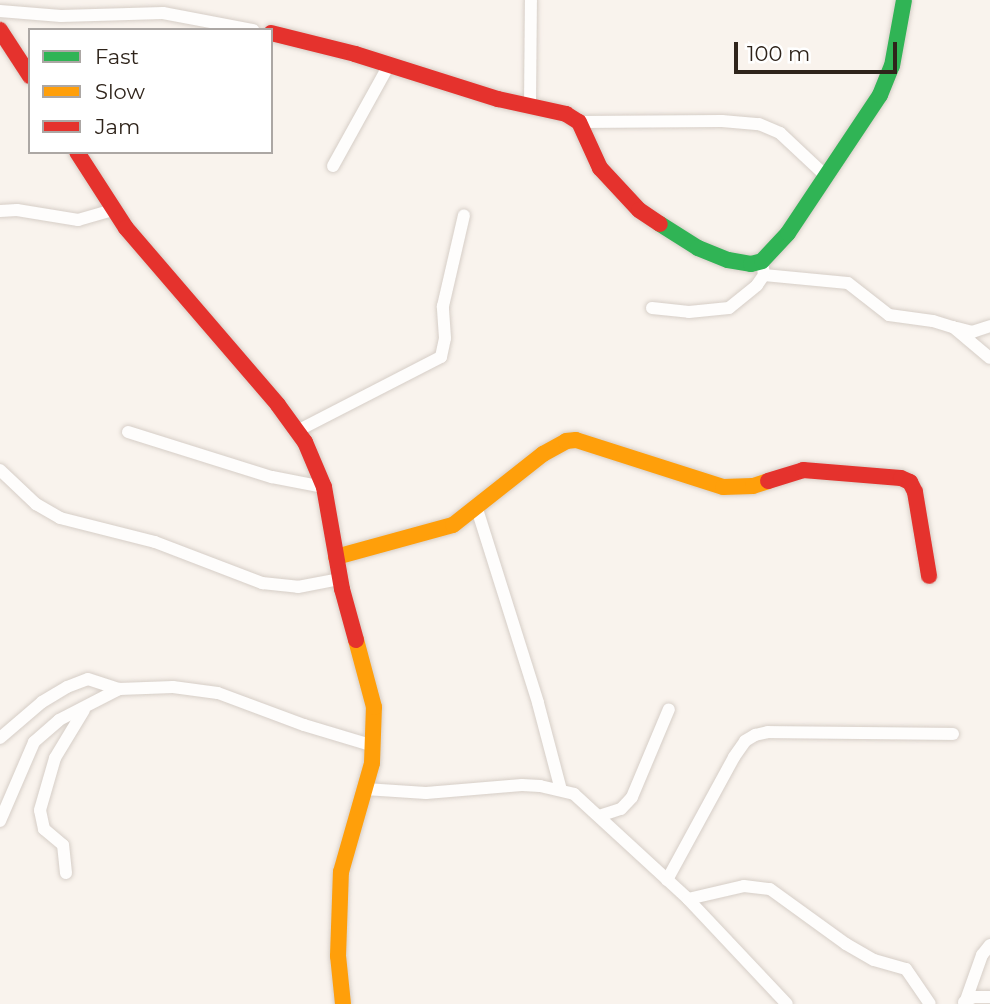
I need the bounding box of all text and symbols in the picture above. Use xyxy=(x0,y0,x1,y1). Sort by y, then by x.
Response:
legend xyxy=(28,28,273,154)
scale bar xyxy=(738,28,901,72)
text: 100 m xyxy=(747,41,810,66)
text: Fast xyxy=(95,44,139,69)
text: Slow xyxy=(95,79,145,104)
text: Jam xyxy=(95,114,140,139)

